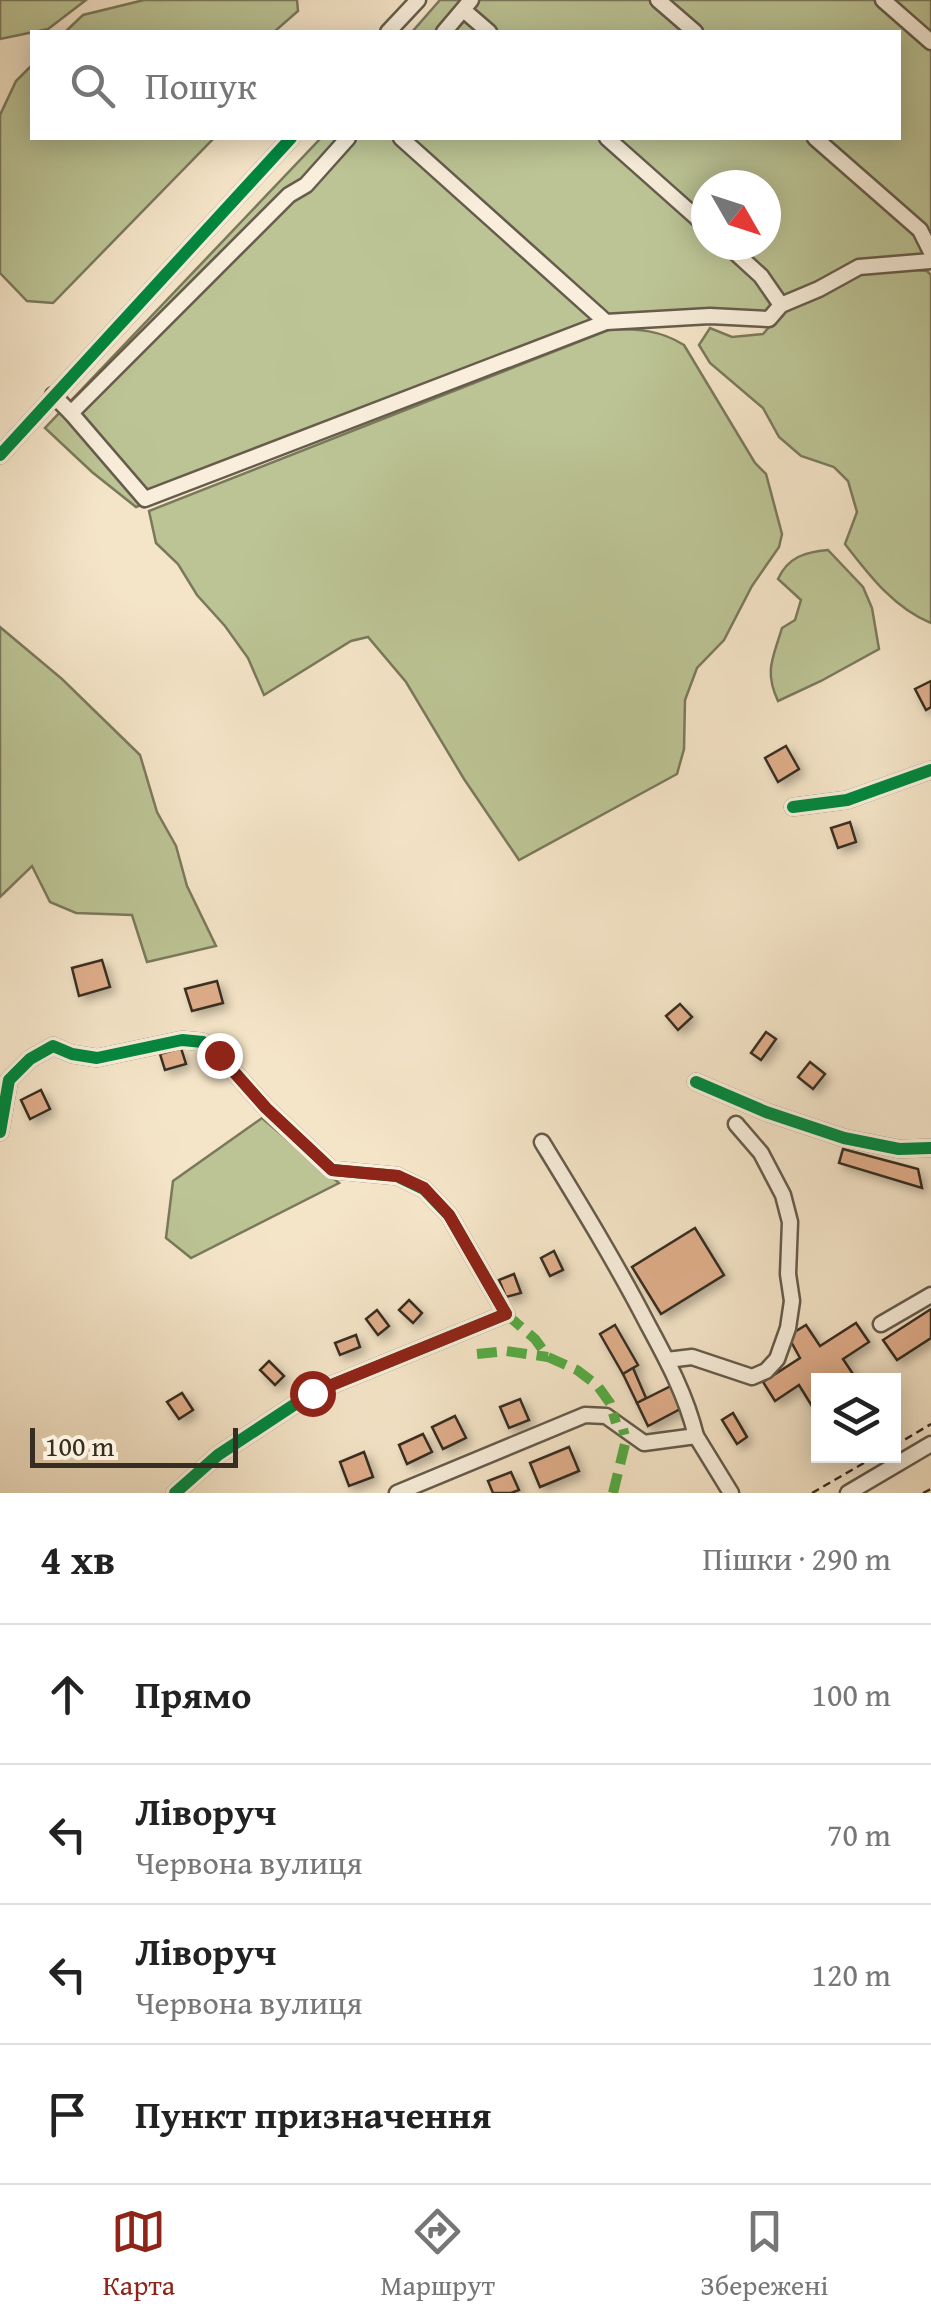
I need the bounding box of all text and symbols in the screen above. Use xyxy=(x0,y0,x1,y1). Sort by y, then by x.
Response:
search box xyxy=(30,30,901,140)
text: Пошук xyxy=(145,57,257,113)
icon: search xyxy=(65,58,120,113)
north arrow xyxy=(691,170,781,260)
route end xyxy=(197,1033,243,1079)
route start xyxy=(290,1371,336,1417)
map controls xyxy=(811,1373,901,1463)
button: layers xyxy=(811,1373,901,1463)
scale bar xyxy=(30,1423,238,1468)
text: 100 m xyxy=(45,1425,114,1466)
text: 4 хв xyxy=(40,1528,115,1589)
text: Пішки · 290 m xyxy=(703,1535,891,1582)
text: Прямо xyxy=(135,1666,251,1722)
icon: ahead xyxy=(40,1667,95,1722)
text: 100 m xyxy=(812,1671,891,1718)
text: Ліворуч xyxy=(135,1783,276,1839)
icon: left xyxy=(40,1807,95,1862)
text: 70 m xyxy=(827,1811,891,1858)
text: Червона вулиця xyxy=(135,1839,363,1886)
text: Ліворуч xyxy=(135,1923,276,1979)
icon: left xyxy=(40,1947,95,2002)
text: 120 m xyxy=(812,1951,891,1998)
text: Червона вулиця xyxy=(135,1979,363,2026)
text: Пункт призначення xyxy=(135,2086,491,2142)
icon: arrive xyxy=(40,2087,95,2142)
tab: Карта xyxy=(103,2204,175,2305)
tab: Маршрут xyxy=(380,2204,495,2305)
tab: Збережені xyxy=(700,2204,828,2305)

